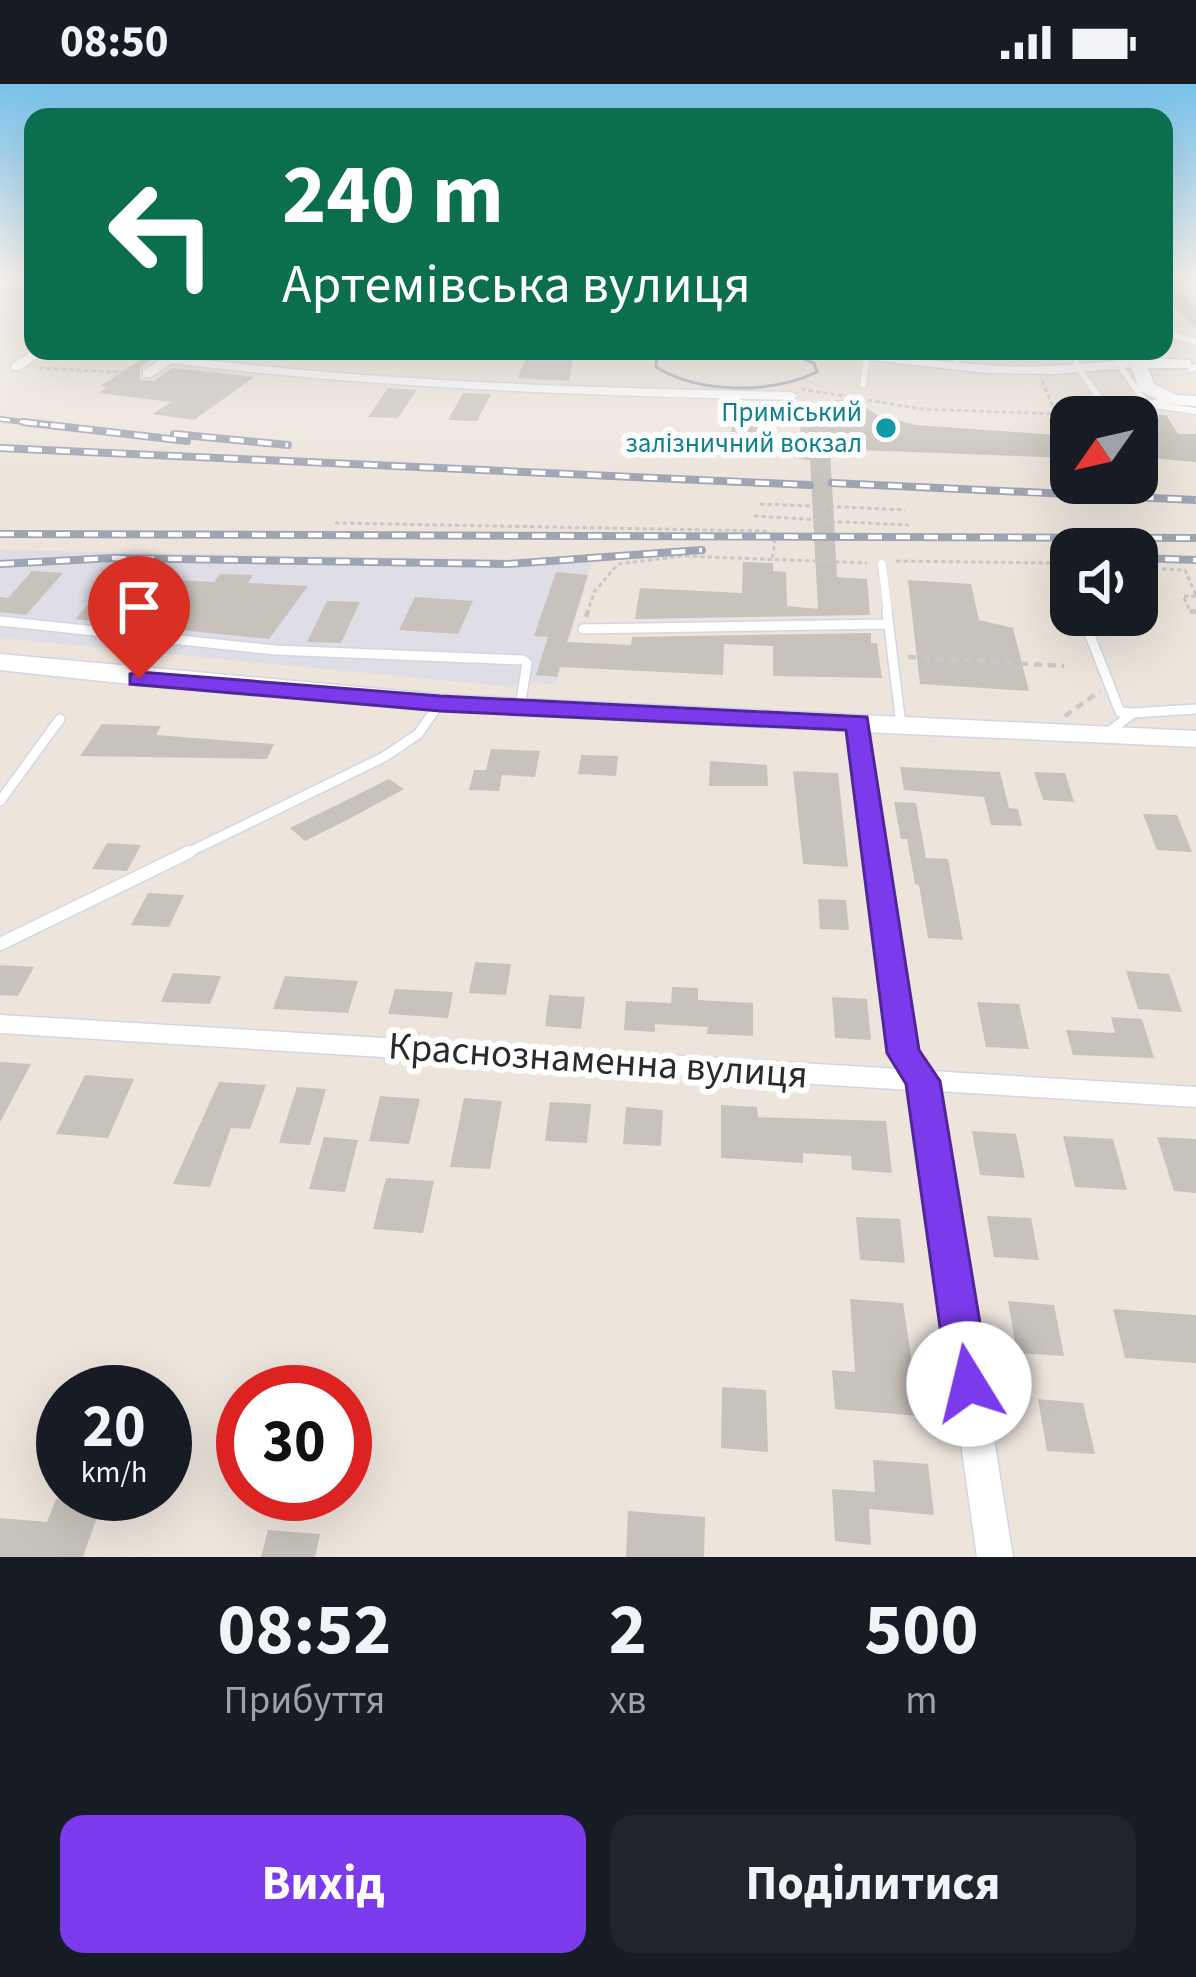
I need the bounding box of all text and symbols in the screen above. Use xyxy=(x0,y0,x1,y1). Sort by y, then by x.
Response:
text: 08:50 xyxy=(60,10,169,74)
text: 240 m xyxy=(282,136,504,256)
icon: left xyxy=(84,156,240,312)
text: Артемівська вулиця xyxy=(282,247,751,324)
place label: Приміський залізничний вокзал xyxy=(625,393,862,463)
north arrow xyxy=(1050,396,1158,504)
map controls xyxy=(1050,396,1158,636)
marker: Приміський залізничний вокзал xyxy=(873,415,899,441)
button: sound xyxy=(1050,528,1158,636)
pin xyxy=(88,556,190,679)
icon: arrive xyxy=(106,574,172,640)
street label: Краснознаменна вулиця xyxy=(386,1018,810,1104)
position arrow xyxy=(906,1321,1032,1447)
speed limit sign: 30 xyxy=(216,1365,372,1521)
text: 20 xyxy=(82,1385,146,1470)
text: km/h xyxy=(81,1451,147,1494)
text: 08:52 xyxy=(218,1579,391,1682)
text: 2 xyxy=(609,1579,647,1682)
text: 500 xyxy=(864,1579,978,1682)
text: Прибуття xyxy=(224,1673,385,1729)
text: хв xyxy=(609,1673,646,1729)
text: m xyxy=(905,1673,938,1729)
button: Вихід xyxy=(60,1815,586,1953)
button: Поділитися xyxy=(610,1815,1136,1953)

